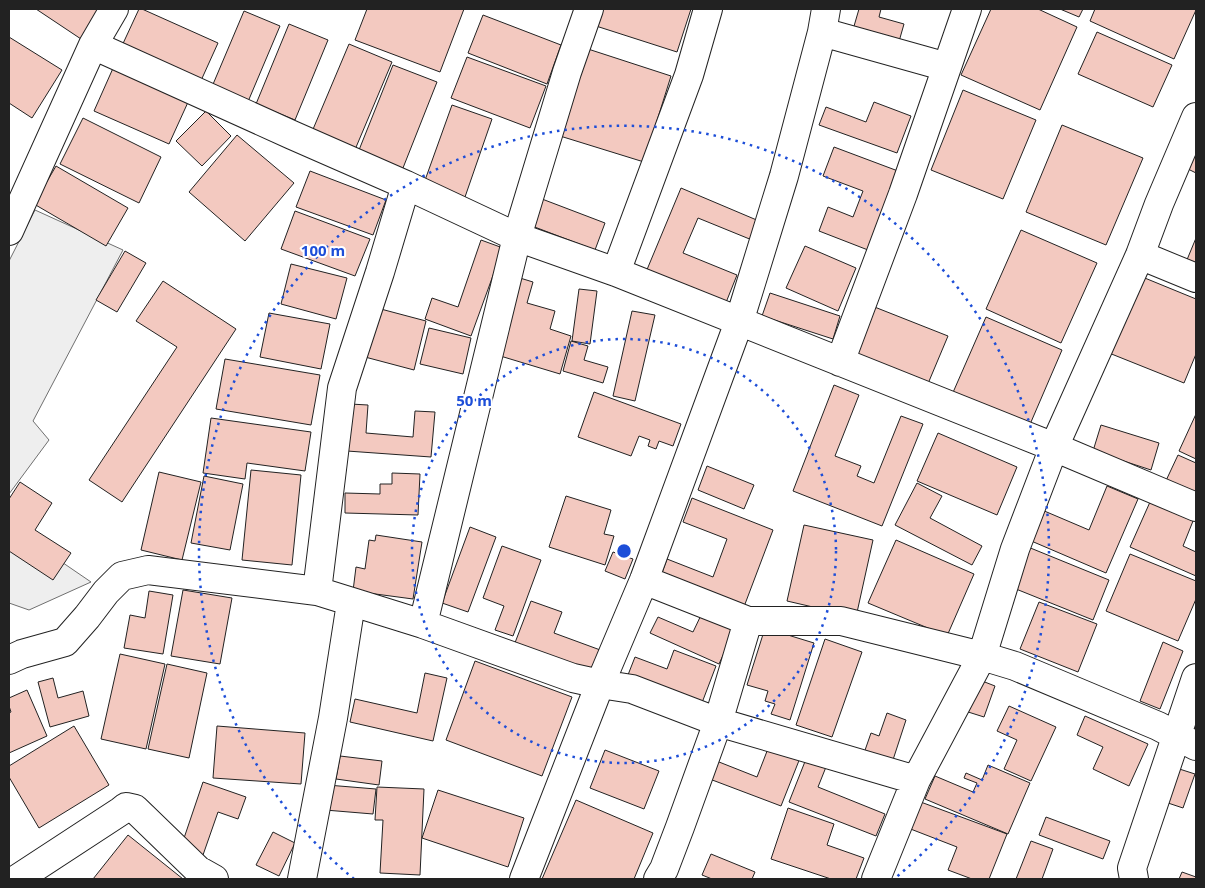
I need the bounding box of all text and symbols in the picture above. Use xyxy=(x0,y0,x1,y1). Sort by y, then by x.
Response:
text: 100 m xyxy=(301,240,345,260)
text: 50 m xyxy=(456,390,492,410)
centre of rings xyxy=(615,542,633,560)

